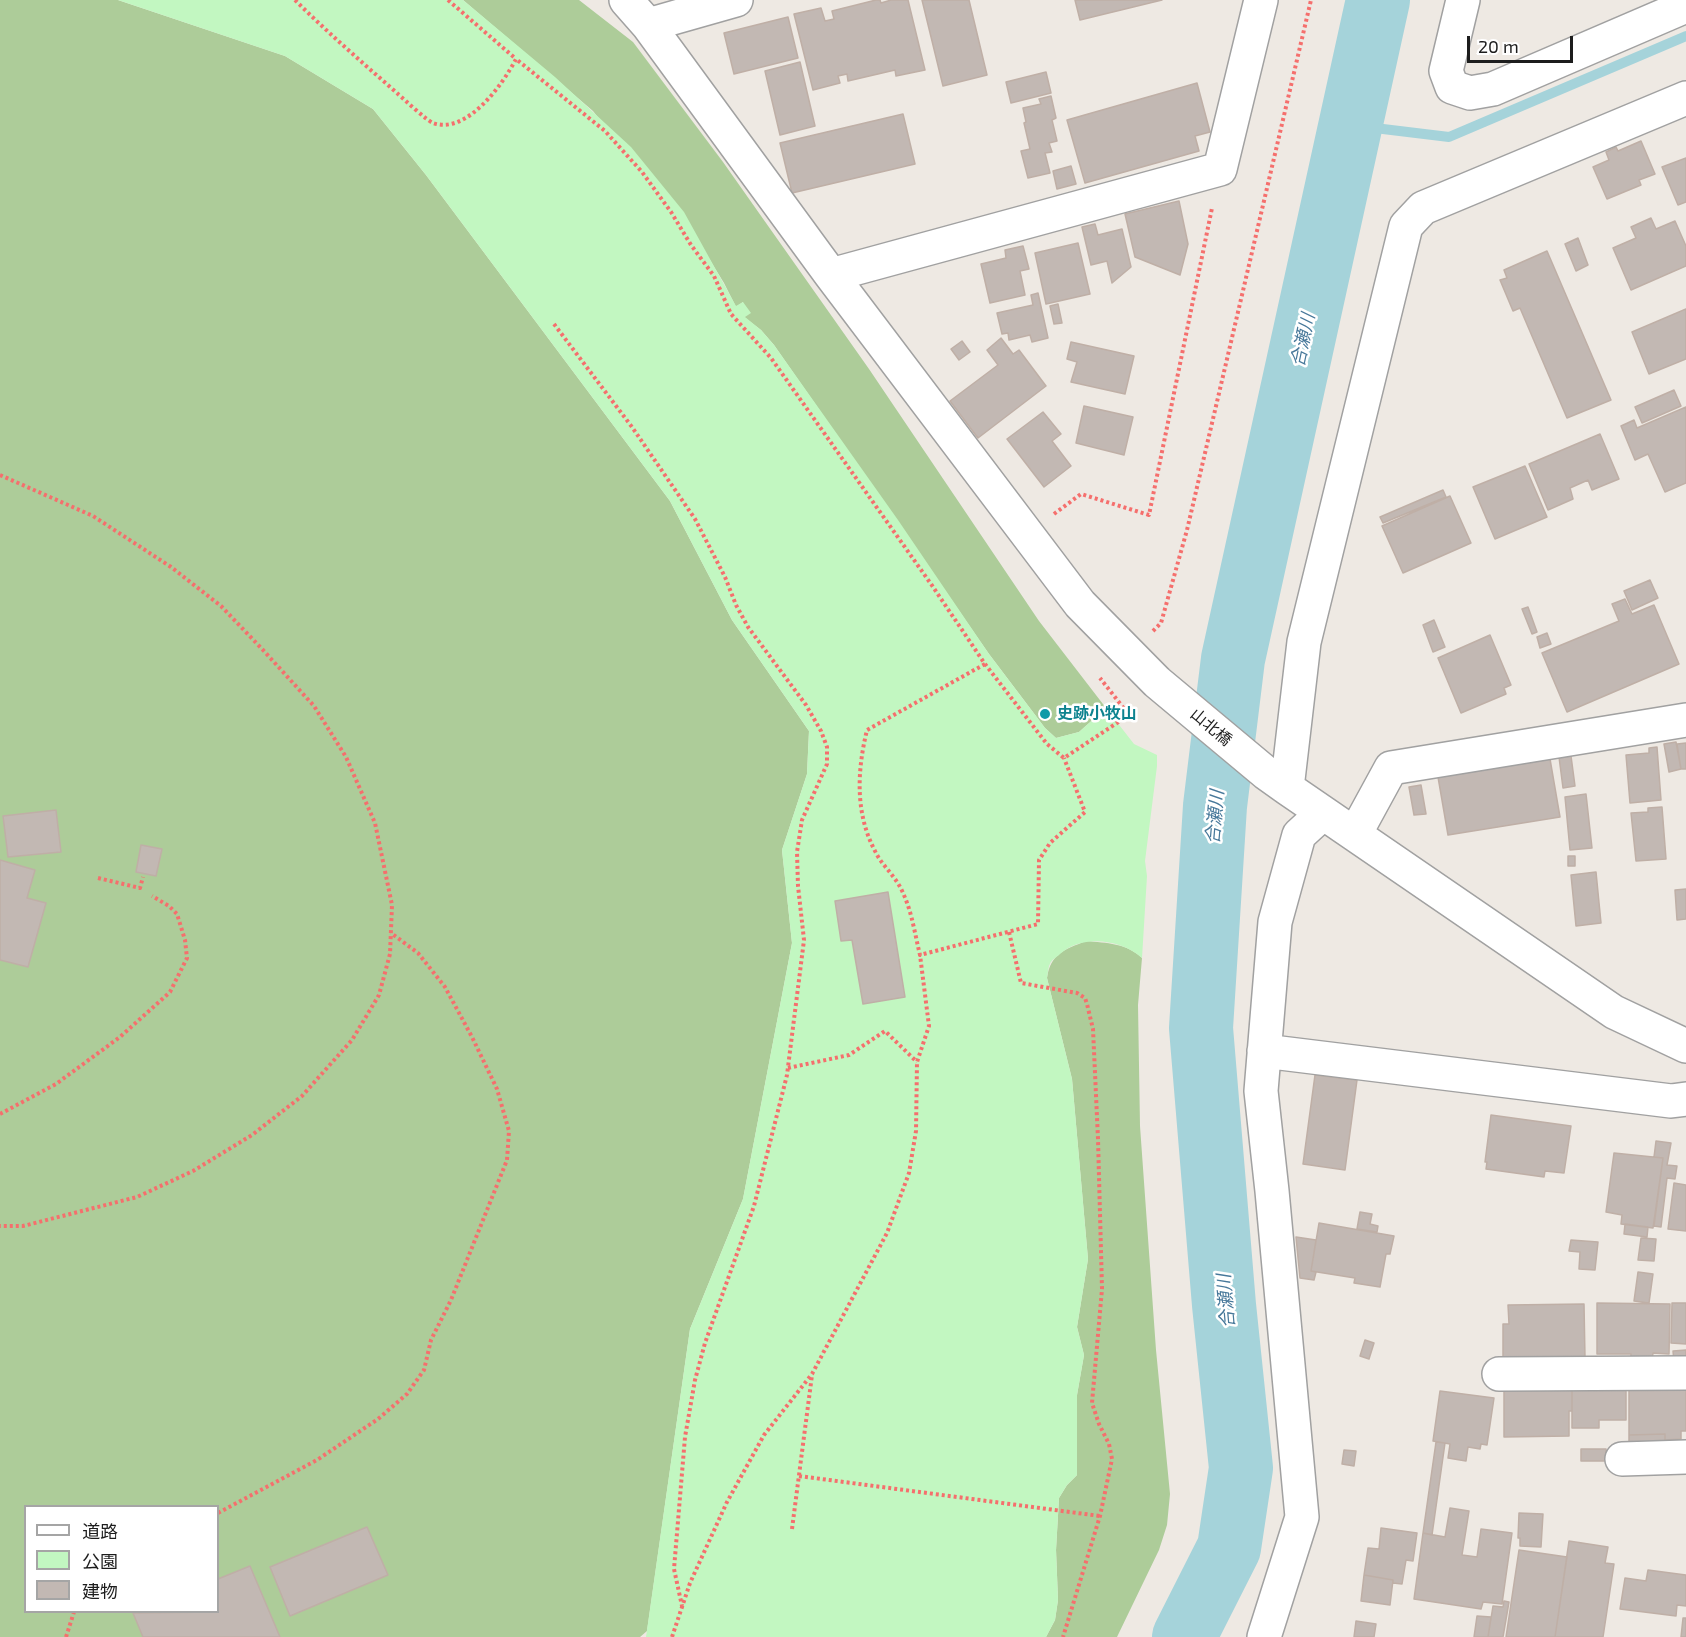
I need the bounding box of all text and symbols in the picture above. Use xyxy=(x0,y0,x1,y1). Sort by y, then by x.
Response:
scale bar xyxy=(1470,24,1576,62)
text: 20 m xyxy=(1478,35,1519,57)
water label: 合瀬川 xyxy=(1287,311,1319,369)
place label: 史跡小牧山 xyxy=(1057,704,1137,724)
street label: 山北橋 xyxy=(1186,704,1236,750)
marker: 史跡小牧山 xyxy=(1038,707,1052,721)
water label: 合瀬川 xyxy=(1202,789,1228,845)
water label: 合瀬川 xyxy=(1213,1273,1239,1329)
legend xyxy=(24,1505,219,1613)
text: 道路 xyxy=(82,1520,118,1542)
text: 公園 xyxy=(82,1550,118,1572)
text: 建物 xyxy=(82,1580,118,1602)

